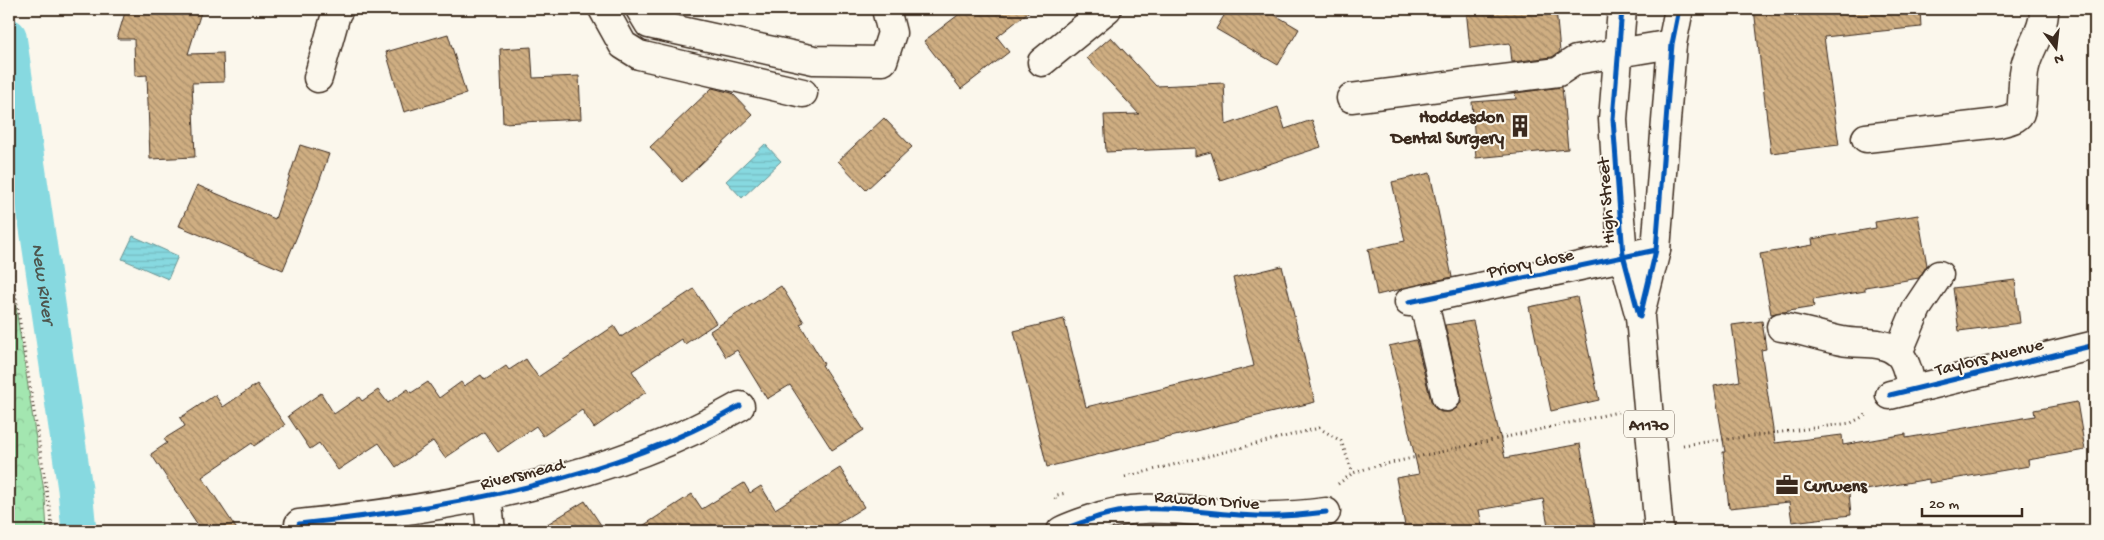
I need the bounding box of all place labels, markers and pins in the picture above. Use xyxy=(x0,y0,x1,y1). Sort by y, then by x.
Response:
place label: Hoddesdon Dental Surgery xyxy=(1389,108,1504,150)
building icon: Hoddesdon Dental Surgery xyxy=(1507,113,1533,139)
office icon: Curwens xyxy=(1774,472,1800,498)
place label: Curwens xyxy=(1803,477,1868,498)

